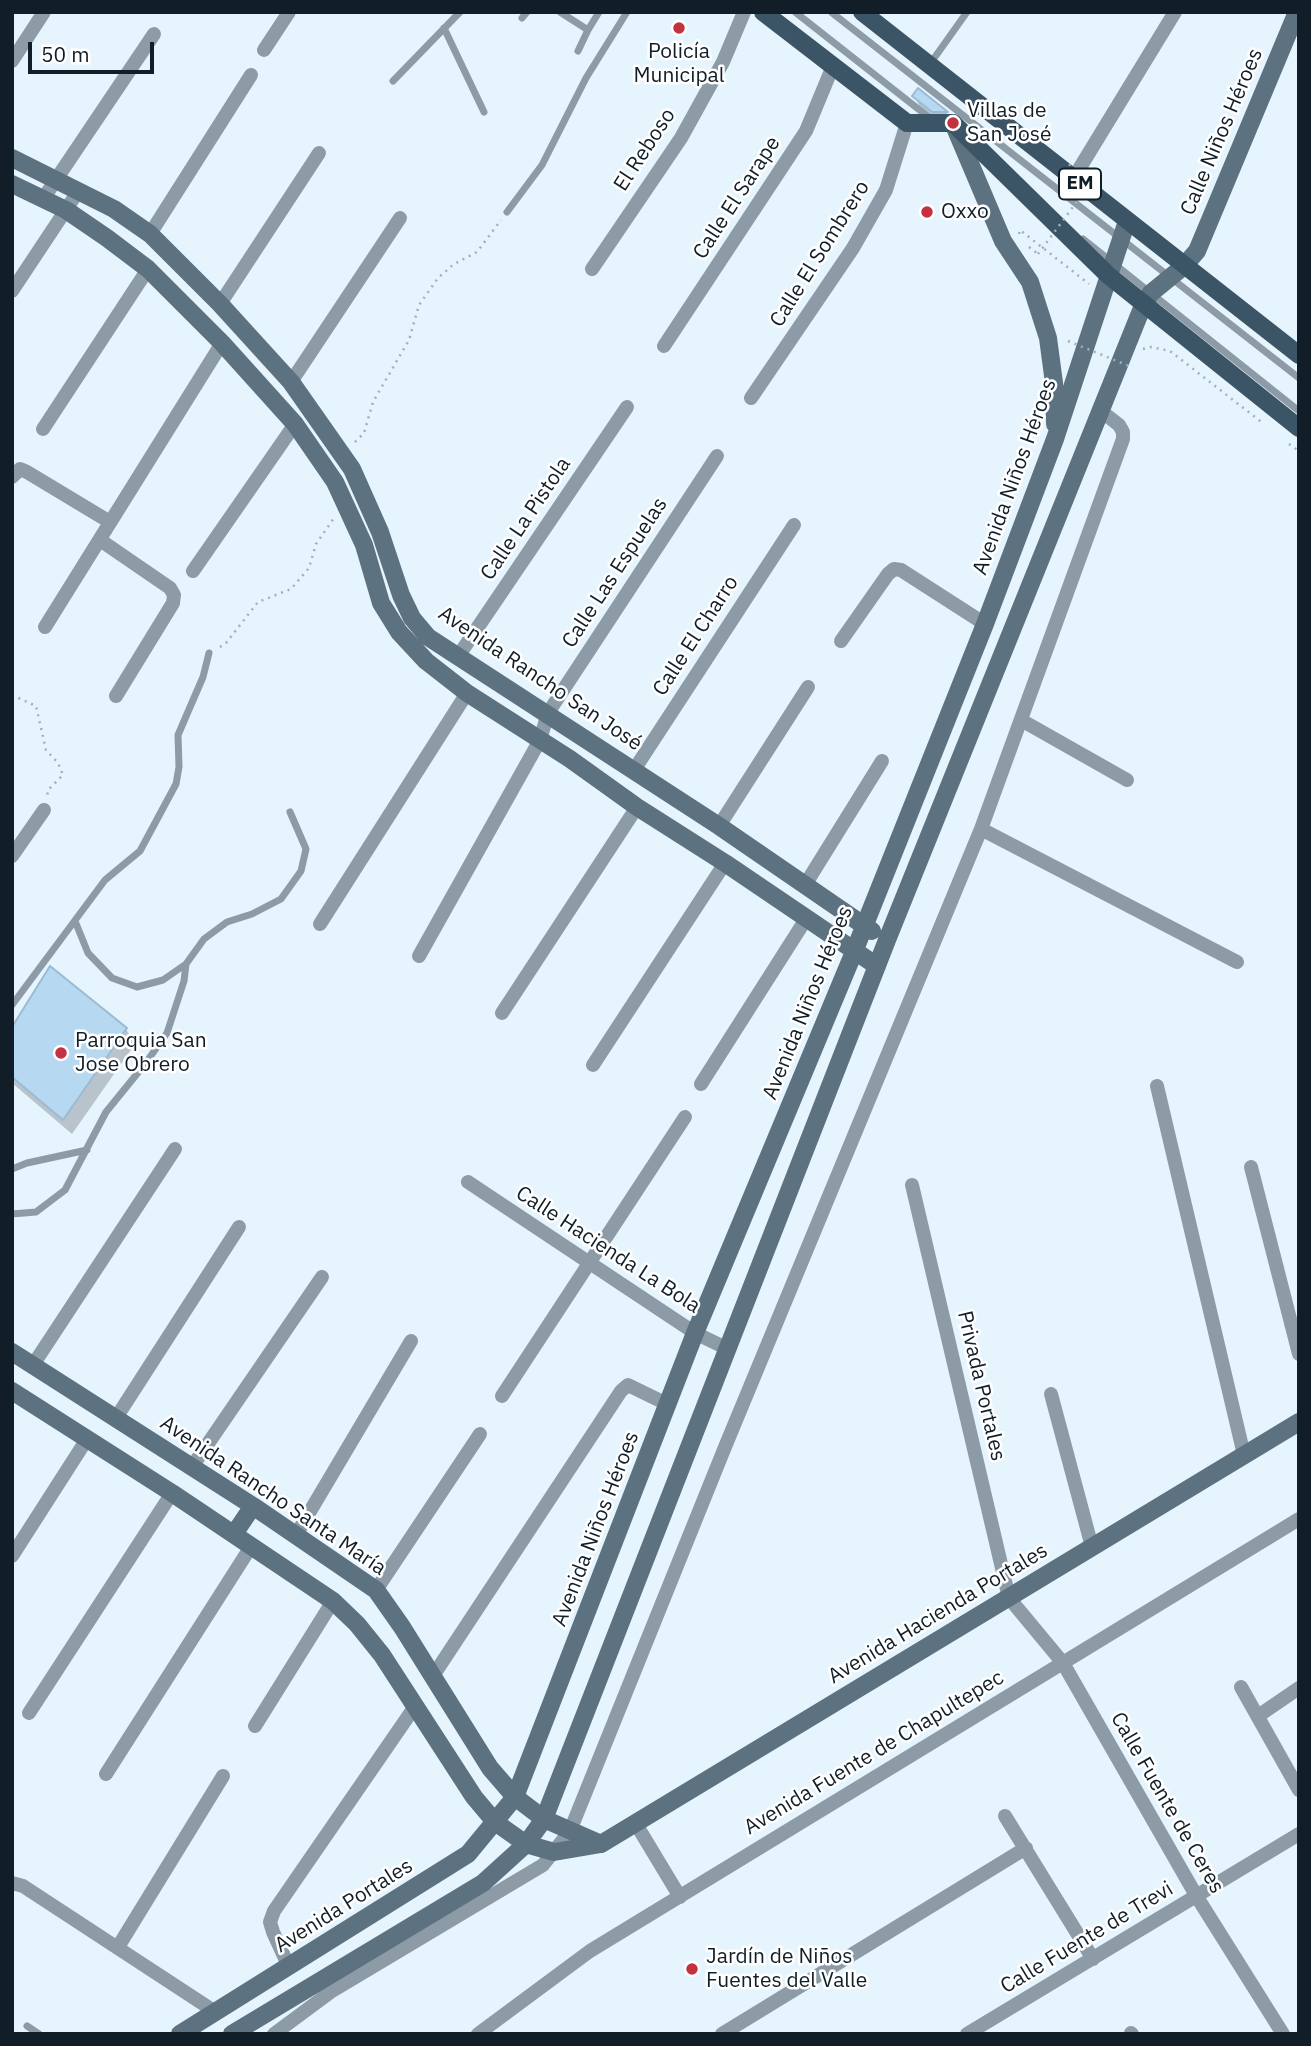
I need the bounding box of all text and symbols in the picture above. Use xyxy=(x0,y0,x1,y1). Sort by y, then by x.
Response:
marker: Policía Municipal xyxy=(671,20,687,36)
scale bar xyxy=(32,28,158,72)
place label: Policía Municipal xyxy=(633,39,725,89)
text: 50 m xyxy=(41,40,90,68)
street label: Calle Niños Héroes xyxy=(1176,45,1268,219)
place label: Villas de San José xyxy=(967,98,1052,148)
street label: El Reboso xyxy=(609,104,681,196)
marker: Villas de San José xyxy=(945,115,961,131)
street label: Calle El Sarape xyxy=(688,132,786,264)
road number: EM xyxy=(1059,168,1101,200)
street label: Calle El Sombrero xyxy=(765,176,875,332)
place label: Oxxo xyxy=(941,199,989,225)
marker: Oxxo xyxy=(919,204,935,220)
street label: Avenida Niños Héroes xyxy=(968,376,1062,578)
street label: Calle La Pistola xyxy=(476,453,576,585)
street label: Calle Las Espuelas xyxy=(557,493,673,653)
street label: Calle El Charro xyxy=(648,571,744,701)
street label: Avenida Rancho San José xyxy=(433,601,647,757)
street label: Avenida Niños Héroes xyxy=(758,902,858,1104)
place label: Parroquia San Jose Obrero xyxy=(75,1028,207,1078)
marker: Parroquia San Jose Obrero xyxy=(53,1045,69,1061)
street label: Calle Hacienda La Bola xyxy=(511,1181,705,1319)
street label: Privada Portales xyxy=(952,1309,1010,1463)
street label: Avenida Rancho Santa María xyxy=(155,1411,391,1581)
street label: Avenida Niños Héroes xyxy=(547,1428,645,1630)
street label: Avenida Hacienda Portales xyxy=(824,1538,1052,1690)
street label: Avenida Fuente de Chapultepec xyxy=(740,1665,1008,1841)
street label: Calle Fuente de Ceres xyxy=(1105,1708,1229,1898)
street label: Avenida Portales xyxy=(270,1853,418,1959)
street label: Calle Fuente de Trevi xyxy=(996,1877,1178,1999)
place label: Jardín de Niños Fuentes del Valle xyxy=(706,1944,867,1994)
marker: Jardín de Niños Fuentes del Valle xyxy=(684,1961,700,1977)

